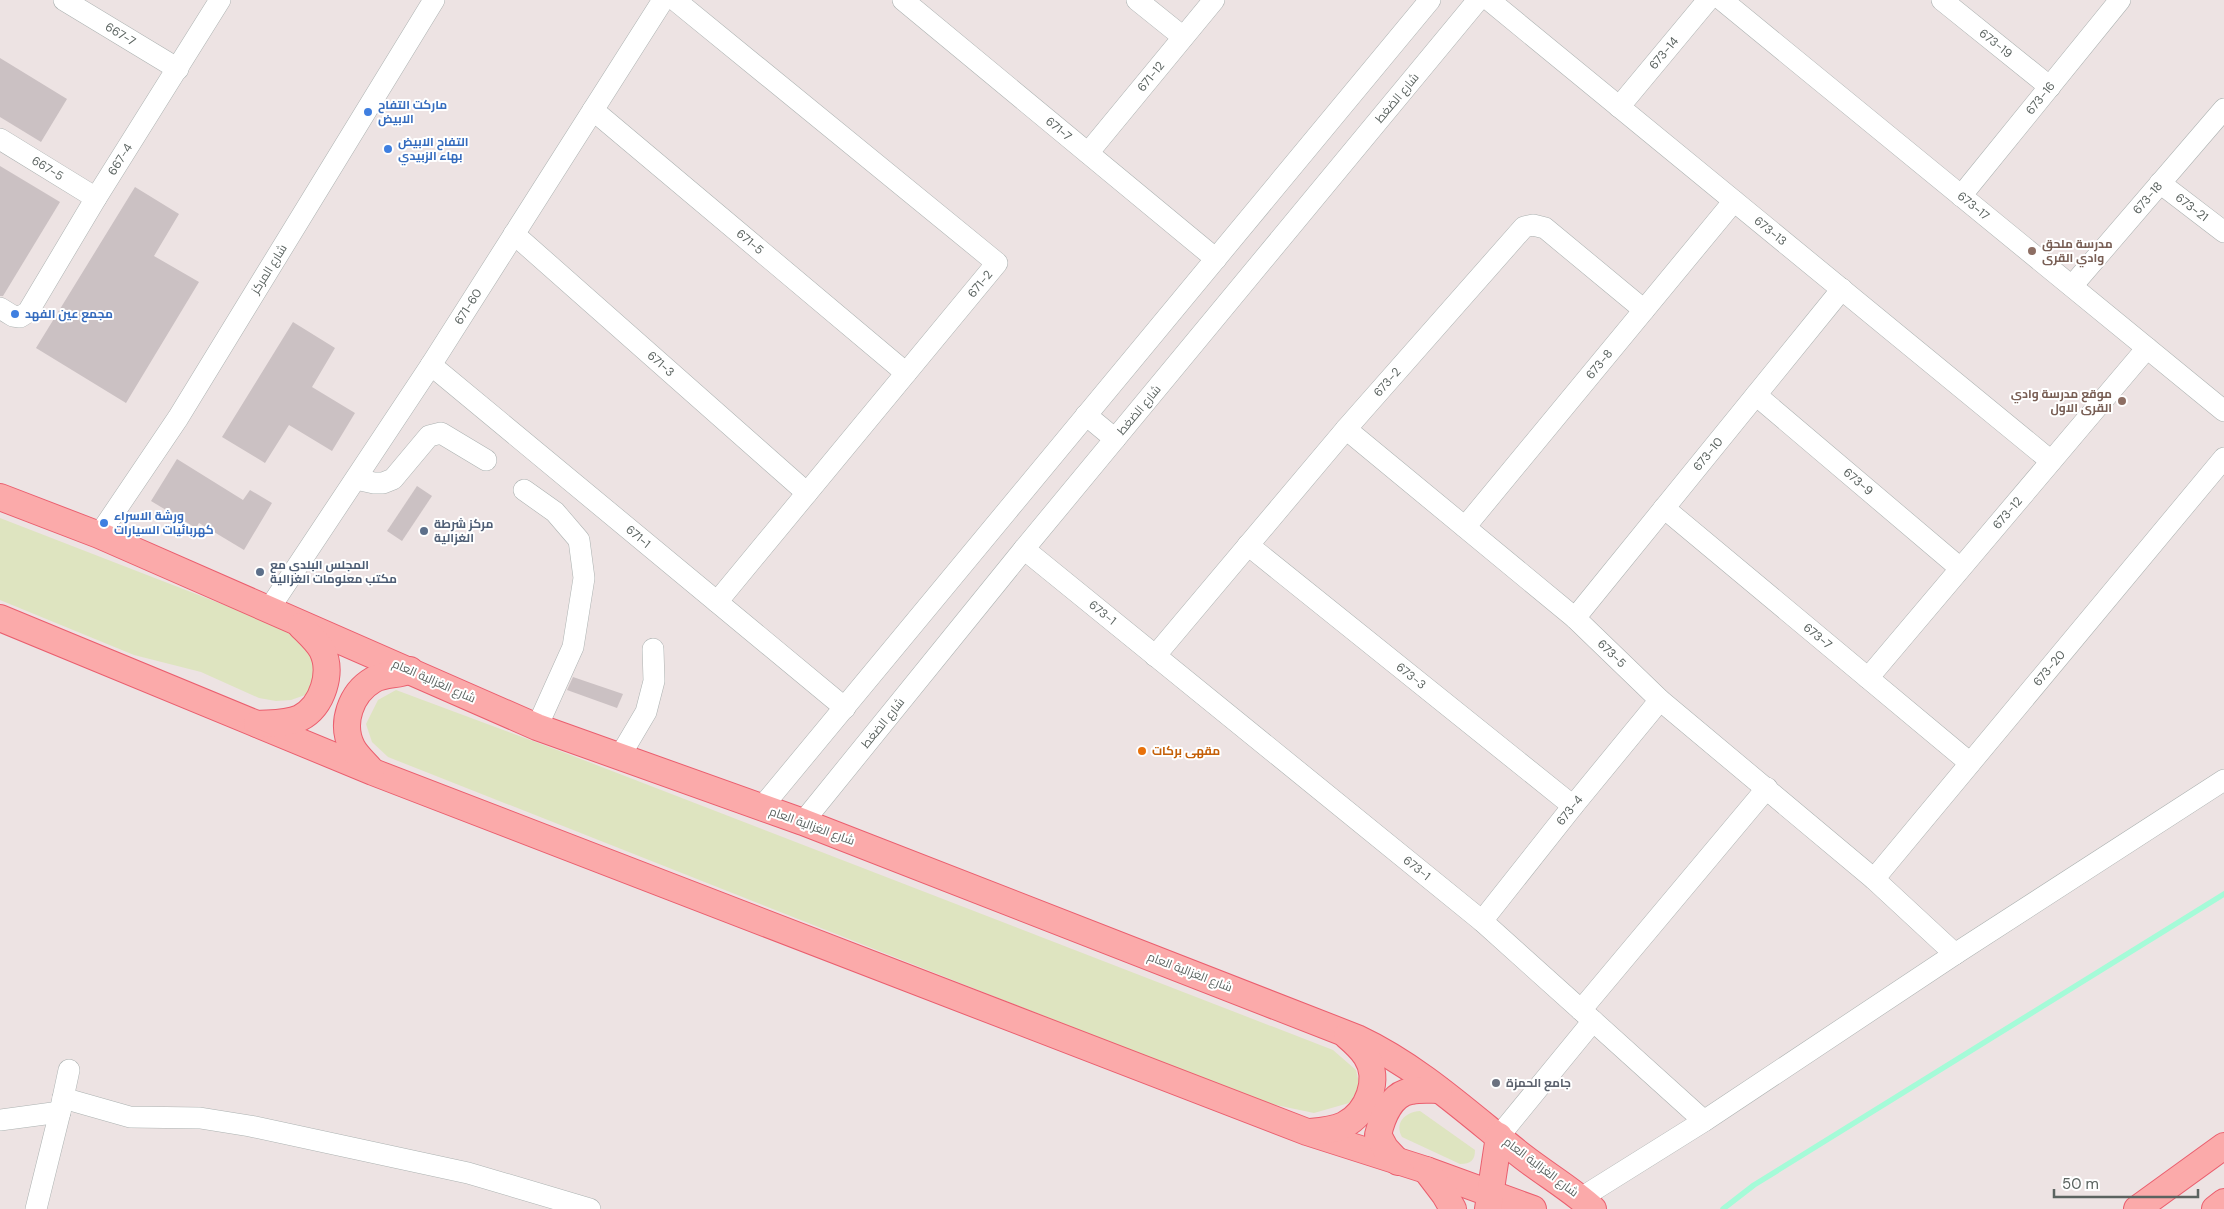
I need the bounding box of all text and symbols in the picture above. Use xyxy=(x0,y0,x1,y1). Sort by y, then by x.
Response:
street label: 667-7 xyxy=(102,19,139,50)
street label: 673-19 xyxy=(1976,25,2016,62)
street label: 673-14 xyxy=(1645,33,1682,73)
street label: 671-12 xyxy=(1134,58,1168,95)
street label: شارع الضغط xyxy=(1371,70,1423,126)
street label: 673-16 xyxy=(2022,78,2059,118)
place label: ماركت التفاح الابيض xyxy=(378,97,447,127)
marker: ماركت التفاح الابيض xyxy=(362,106,374,118)
street label: 671-7 xyxy=(1042,113,1075,144)
place label: التفاح الابيض بهاء الزبيدي xyxy=(398,134,469,166)
street label: 667-4 xyxy=(104,141,136,178)
marker: التفاح الابيض بهاء الزبيدي xyxy=(382,143,394,155)
street label: 667-5 xyxy=(29,152,67,184)
street label: 673-18 xyxy=(2129,178,2166,218)
street label: 673-17 xyxy=(1954,188,1993,224)
street label: 673-21 xyxy=(2172,190,2212,225)
street label: 673-13 xyxy=(1751,213,1790,249)
street label: 671-5 xyxy=(733,226,767,258)
place label: مدرسة ملحق وادي القرى xyxy=(2042,236,2113,268)
street label: شارع المركز xyxy=(247,241,291,298)
marker: مدرسة ملحق وادي القرى xyxy=(2026,245,2038,257)
street label: 671-2 xyxy=(964,267,996,301)
street label: 671-60 xyxy=(451,286,485,328)
place label: مجمع عين الفهد xyxy=(25,306,113,323)
marker: مجمع عين الفهد xyxy=(9,308,21,320)
street label: 673-8 xyxy=(1582,346,1616,383)
street label: 671-3 xyxy=(644,348,678,380)
street label: 673-2 xyxy=(1370,364,1404,400)
street label: شارع الضغط xyxy=(1113,382,1165,438)
place label: موقع مدرسة وادي القرى الاول xyxy=(2011,386,2112,416)
marker: موقع مدرسة وادي القرى الاول xyxy=(2116,395,2128,407)
street label: 673-10 xyxy=(1689,434,1726,474)
street label: 673-9 xyxy=(1840,464,1877,499)
street label: 673-12 xyxy=(1989,493,2026,533)
place label: ورشة الاسراء كهربائيات السيارات xyxy=(114,508,214,538)
place label: مركز شرطة الغزالية xyxy=(434,516,493,546)
marker: ورشة الاسراء كهربائيات السيارات xyxy=(98,517,110,529)
street label: 671-1 xyxy=(622,522,654,552)
marker: مركز شرطة الغزالية xyxy=(418,525,430,537)
place label: المجلس البلدي مع مكتب معلومات الغزالية xyxy=(270,557,397,587)
marker: المجلس البلدي مع مكتب معلومات الغزالية xyxy=(254,566,266,578)
street label: 673-1 xyxy=(1085,597,1119,629)
street label: 673-7 xyxy=(1800,619,1835,653)
street label: 673-5 xyxy=(1594,636,1630,671)
street label: 673-20 xyxy=(2030,647,2069,690)
street label: شارع الغزالية العام xyxy=(390,655,478,707)
street label: 673-3 xyxy=(1393,659,1429,693)
street label: شارع الضغط xyxy=(858,694,908,752)
place label: مقهى بركات xyxy=(1152,743,1220,759)
marker: مقهى بركات xyxy=(1136,745,1148,757)
street label: 673-4 xyxy=(1553,792,1586,829)
street label: شارع الغزالية العام xyxy=(767,803,857,849)
street label: 673-1 xyxy=(1400,852,1434,884)
street label: شارع الغزالية العام xyxy=(1145,948,1235,996)
place label: جامع الحمزة xyxy=(1506,1075,1571,1092)
marker: جامع الحمزة xyxy=(1490,1077,1502,1089)
street label: شارع الغزالية العام xyxy=(1500,1134,1582,1200)
scale bar xyxy=(2054,1166,2198,1198)
text: 50 m xyxy=(2062,1174,2099,1194)

